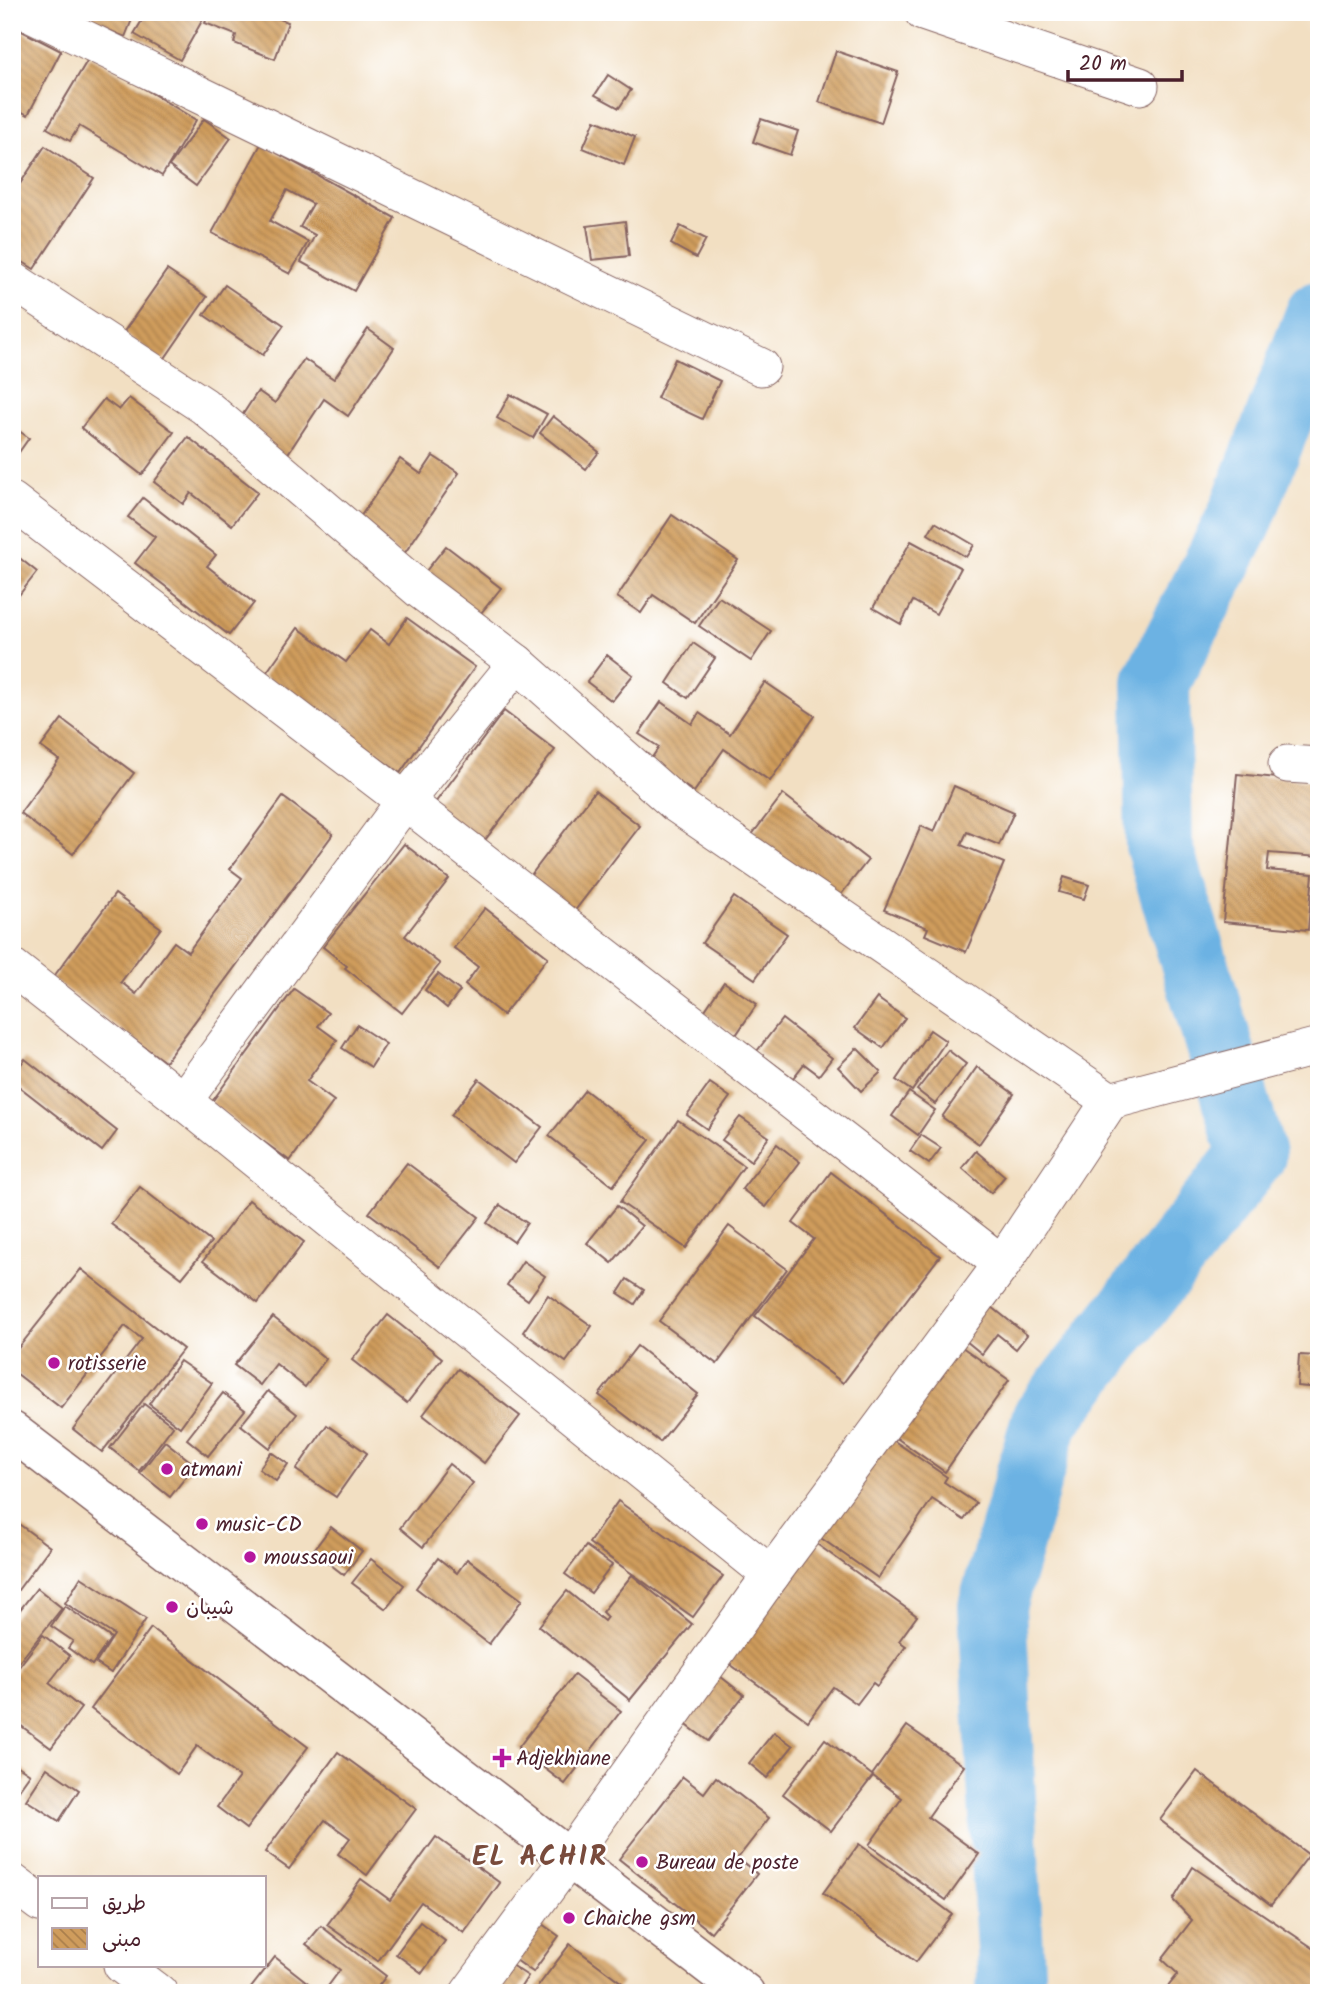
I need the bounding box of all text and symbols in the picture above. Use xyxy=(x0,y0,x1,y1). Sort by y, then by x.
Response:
scale bar xyxy=(1068,38,1182,82)
text: 20 m xyxy=(1079,48,1127,81)
place label: rotisserie xyxy=(68,1348,147,1381)
marker: rotisserie xyxy=(46,1355,62,1371)
place label: atmani xyxy=(181,1454,243,1487)
marker: atmani xyxy=(159,1461,175,1477)
place label: music-CD xyxy=(216,1509,302,1542)
marker: music-CD xyxy=(194,1516,210,1532)
place label: moussaoui xyxy=(264,1542,354,1575)
marker: moussaoui xyxy=(242,1549,258,1565)
place label: شيبان xyxy=(186,1592,234,1625)
marker: شيبان xyxy=(164,1599,180,1615)
place label: Adjekhiane xyxy=(516,1743,611,1776)
marker: Adjekhiane xyxy=(494,1750,510,1766)
district label: EL ACHIR xyxy=(472,1835,608,1880)
place label: Bureau de poste xyxy=(656,1847,799,1880)
marker: Bureau de poste xyxy=(634,1854,650,1870)
legend xyxy=(38,1876,266,1966)
text: طريق xyxy=(102,1888,146,1921)
place label: Chaiche gsm xyxy=(583,1903,696,1936)
marker: Chaiche gsm xyxy=(561,1910,577,1926)
text: مبنى xyxy=(102,1924,141,1957)

